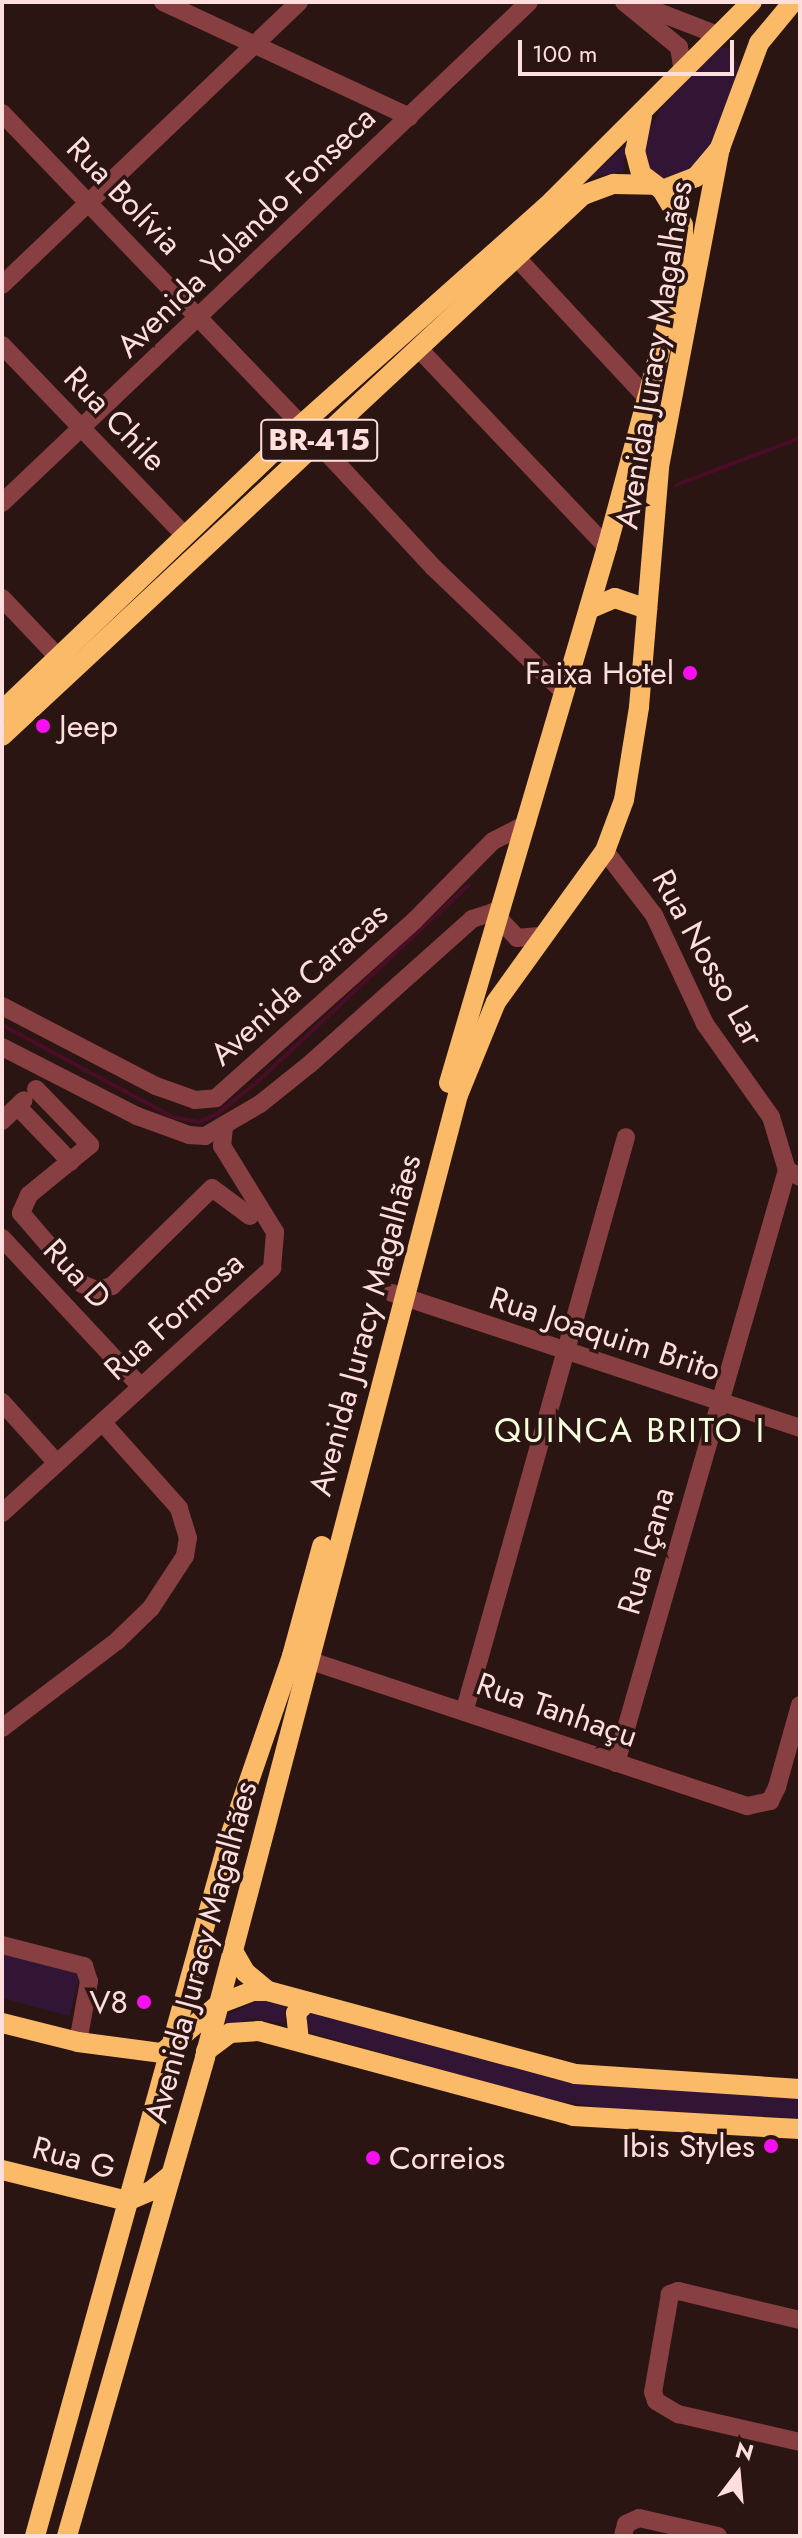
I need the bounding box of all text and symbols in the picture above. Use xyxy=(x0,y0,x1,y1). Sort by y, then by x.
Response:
scale bar xyxy=(522,24,738,74)
text: 100 m xyxy=(532,36,598,71)
street label: Avenida Yolando Fonseca xyxy=(109,99,383,365)
street label: Rua Bolívia xyxy=(59,129,189,263)
street label: Avenida Juracy Magalhães xyxy=(608,178,700,532)
street label: Rua Chile xyxy=(56,359,174,479)
road number: BR-415 xyxy=(259,414,379,466)
place label: Faixa Hotel xyxy=(525,654,674,692)
marker: Faixa Hotel xyxy=(681,664,699,682)
place label: Jeep xyxy=(59,707,118,745)
marker: Jeep xyxy=(34,717,52,735)
street label: Rua Nosso Lar xyxy=(644,863,772,1053)
street label: Avenida Caracas xyxy=(202,894,396,1074)
street label: Avenida Juracy Magalhães xyxy=(301,1150,429,1500)
street label: Rua D xyxy=(35,1231,119,1317)
street label: Rua Formosa xyxy=(97,1244,251,1388)
street label: Rua Joaquim Brito xyxy=(485,1279,725,1389)
district label: QUINCA BRITO I xyxy=(494,1411,766,1451)
street label: Rua Içana xyxy=(610,1483,682,1619)
street label: Rua Tanhaçu xyxy=(471,1665,643,1755)
street label: Avenida Juracy Magalhães xyxy=(137,1777,265,2127)
place label: V8 xyxy=(89,1983,128,2021)
marker: V8 xyxy=(135,1993,153,2011)
place label: Ibis Styles xyxy=(622,2127,755,2165)
street label: Rua G xyxy=(28,2129,120,2187)
marker: Ibis Styles xyxy=(762,2137,780,2155)
place label: Correios xyxy=(389,2139,505,2177)
marker: Correios xyxy=(364,2149,382,2167)
text: N xyxy=(732,2433,757,2469)
north arrow xyxy=(698,2434,778,2514)

